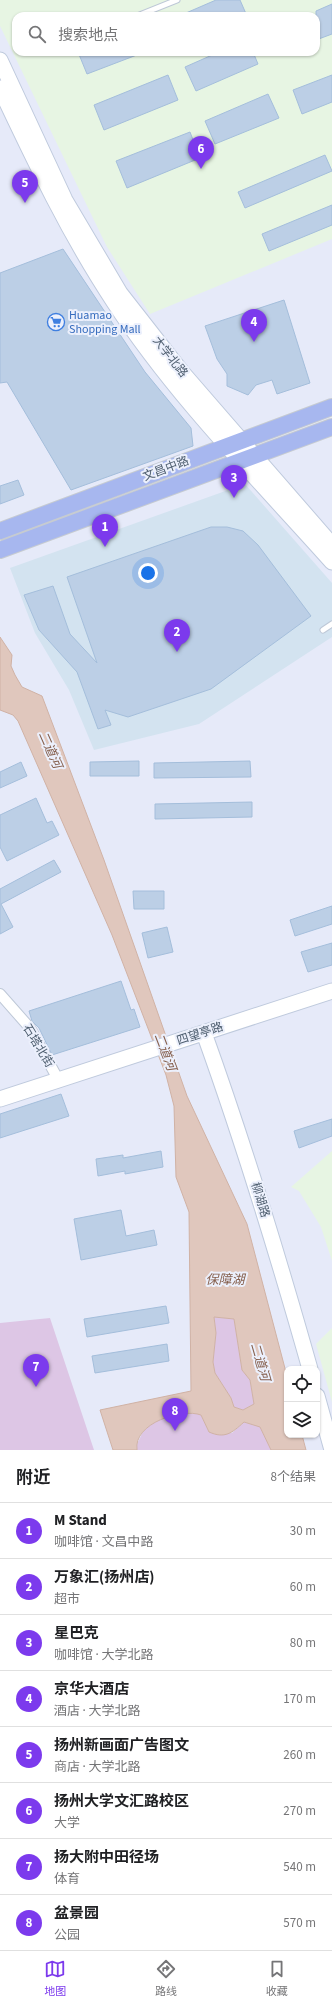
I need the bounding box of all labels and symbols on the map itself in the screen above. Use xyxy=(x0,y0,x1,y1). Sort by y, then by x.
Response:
pin: 6 xyxy=(188,136,214,169)
pin: 5 xyxy=(12,170,38,203)
place label: Huamao Shopping Mall xyxy=(69,307,141,338)
pin: 4 xyxy=(241,309,267,342)
supermarket icon: Huamao Shopping Mall xyxy=(46,312,66,332)
street label: 大学北路 xyxy=(149,333,191,381)
street label: 文昌中路 xyxy=(141,452,191,486)
pin: 3 xyxy=(221,465,247,498)
pin: 1 xyxy=(92,514,118,547)
your location xyxy=(138,563,158,583)
pin: 2 xyxy=(164,619,190,652)
water label: 二道河 xyxy=(34,729,67,774)
street label: 四望亭路 xyxy=(175,1018,225,1050)
street label: 石塔北街 xyxy=(18,1021,58,1071)
water label: 二道河 xyxy=(150,1031,181,1076)
street label: 柳湖路 xyxy=(247,1180,273,1220)
water label: 保障湖 xyxy=(205,1271,246,1289)
water label: 二道河 xyxy=(246,1341,275,1386)
pin: 7 xyxy=(23,1354,49,1387)
pin: 8 xyxy=(162,1398,188,1431)

